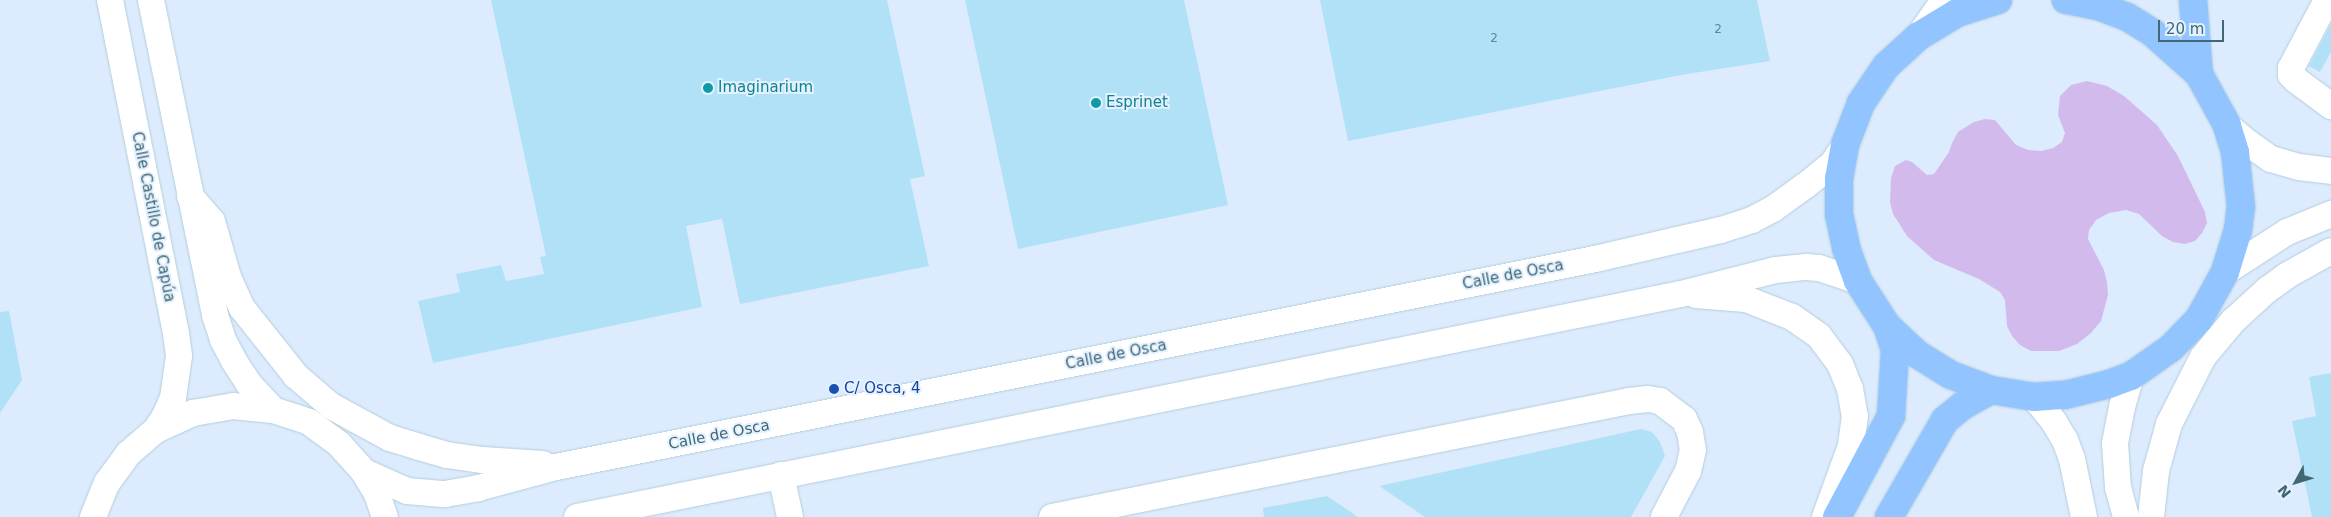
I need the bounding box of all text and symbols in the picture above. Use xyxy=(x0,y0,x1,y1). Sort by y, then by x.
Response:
scale bar xyxy=(2161,10,2227,42)
text: 20 m xyxy=(2166,20,2204,38)
house number: 2 xyxy=(1714,23,1722,37)
house number: 2 xyxy=(1490,32,1498,46)
place label: Imaginarium xyxy=(718,79,813,97)
marker: Imaginarium xyxy=(702,82,714,94)
place label: Esprinet xyxy=(1106,94,1168,112)
marker: Esprinet xyxy=(1090,97,1102,109)
street label: Calle Castillo de Capúa xyxy=(128,130,178,304)
street label: Calle de Osca xyxy=(1461,256,1565,294)
street label: Calle de Osca xyxy=(1064,336,1168,374)
place label: C/ Osca, 4 xyxy=(844,380,920,398)
marker: C/ Osca, 4 xyxy=(828,383,840,395)
street label: Calle de Osca xyxy=(667,416,771,454)
north arrow xyxy=(2271,457,2321,507)
text: N xyxy=(2274,482,2294,501)

